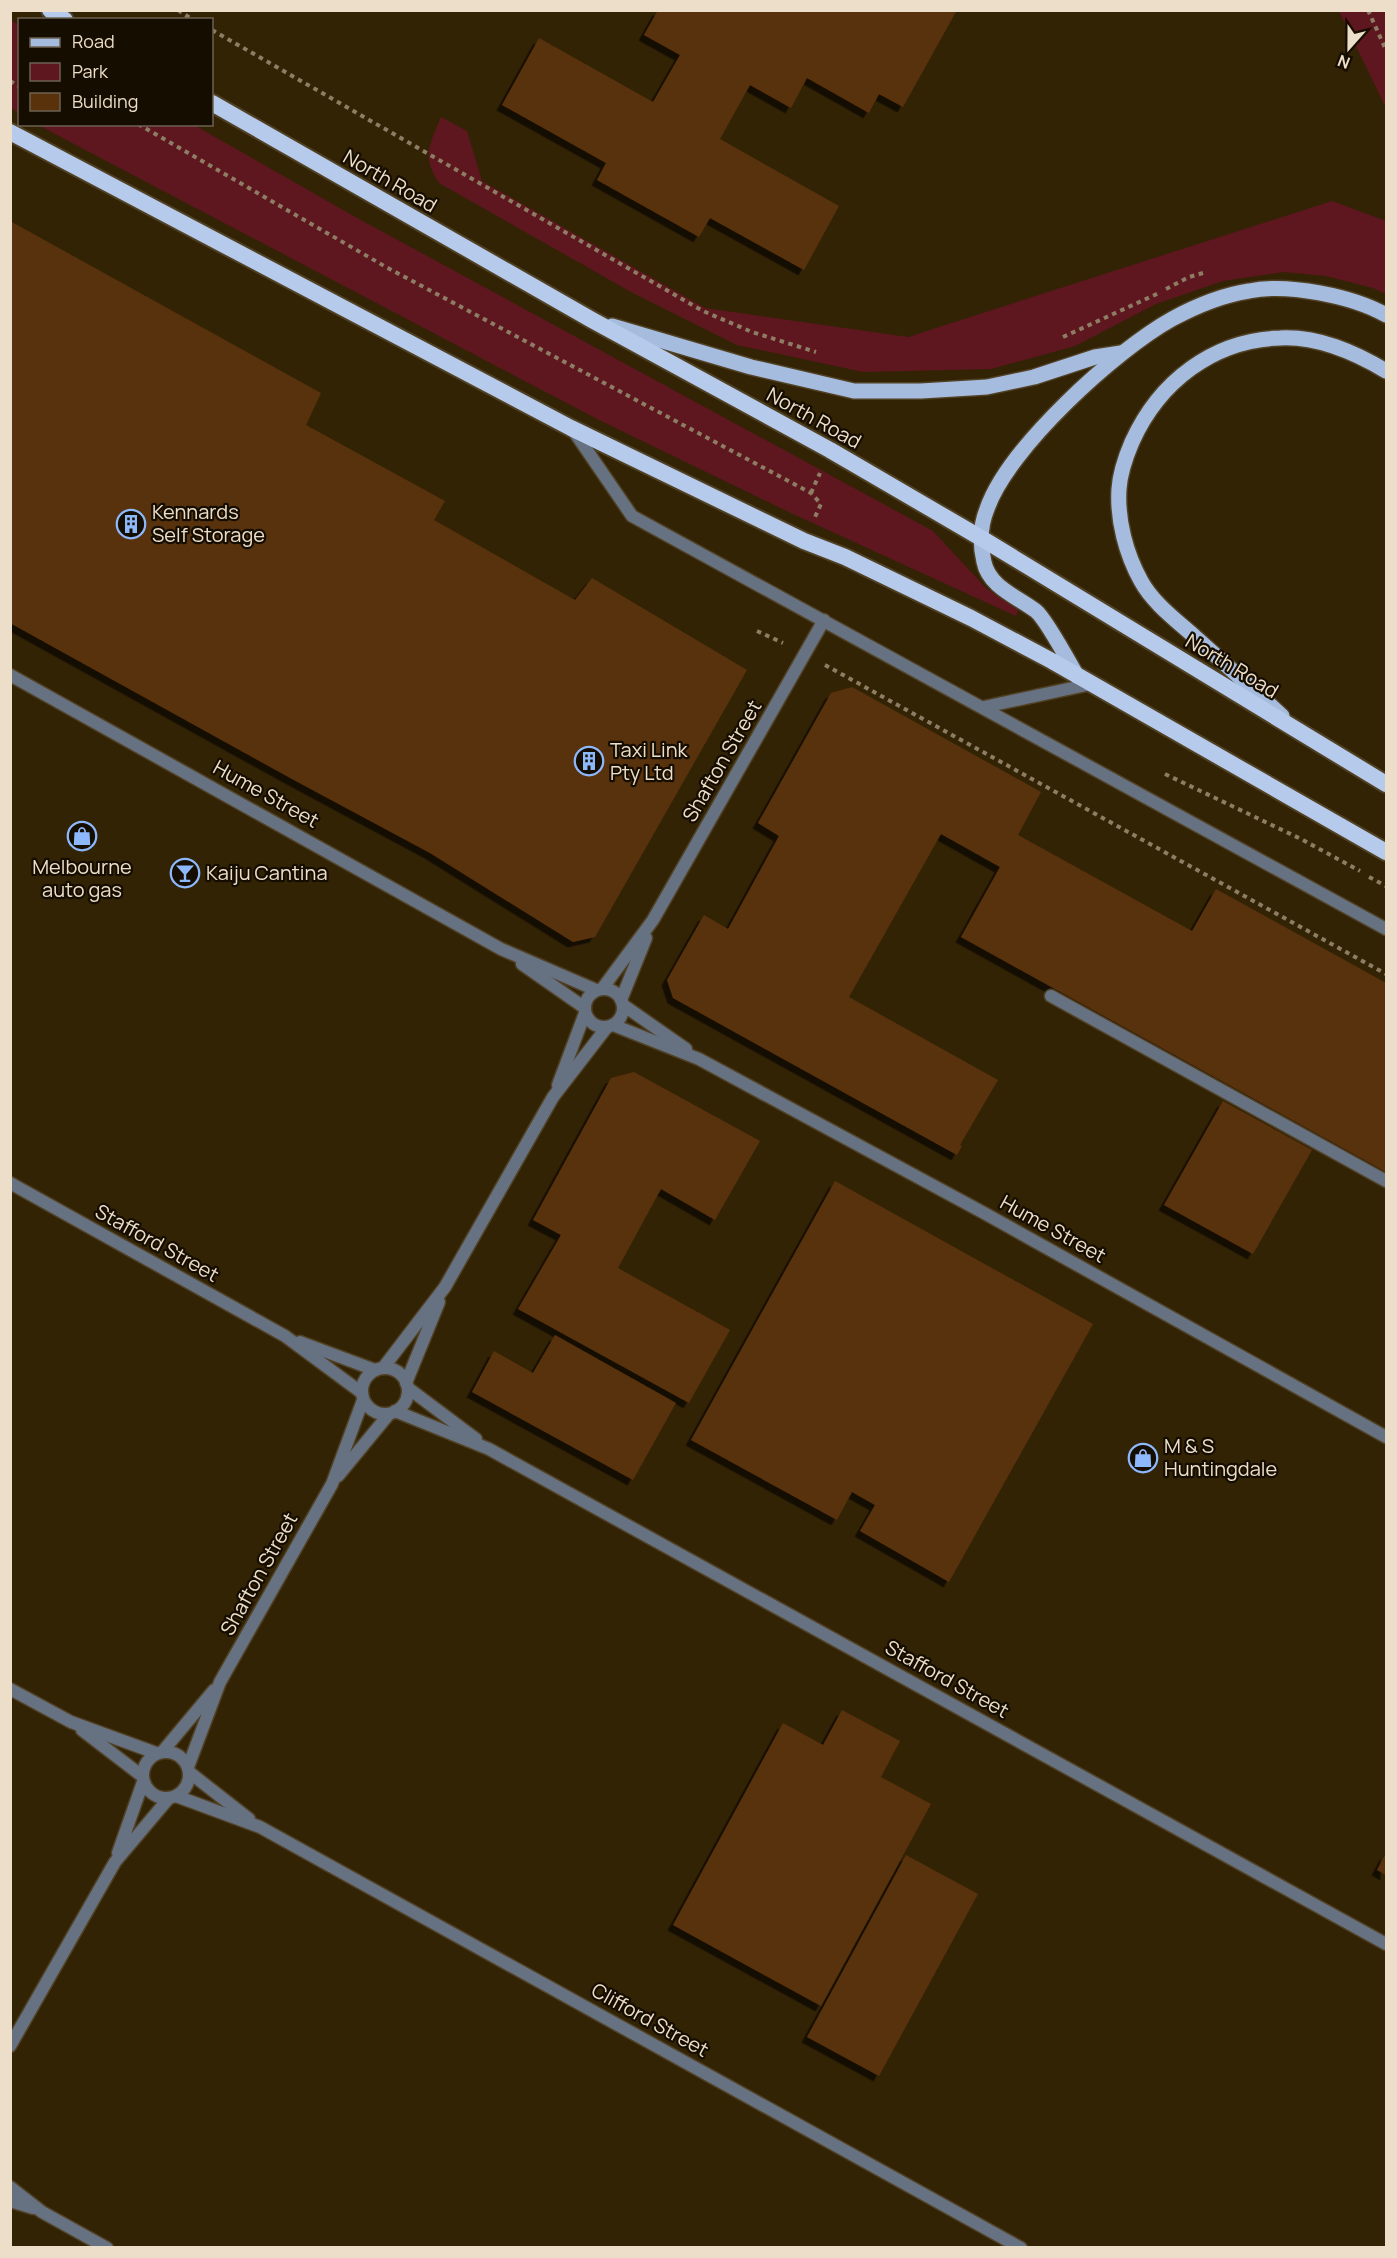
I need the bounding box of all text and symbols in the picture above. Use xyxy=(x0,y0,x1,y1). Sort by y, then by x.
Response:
legend xyxy=(18,18,213,126)
north arrow xyxy=(1319,18,1379,78)
text: Road xyxy=(72,29,115,53)
text: N xyxy=(1334,50,1353,74)
text: Park xyxy=(72,59,109,83)
text: Building xyxy=(72,89,138,113)
street label: North Road xyxy=(338,143,442,218)
street label: North Road xyxy=(762,381,866,455)
place label: Kennards Self Storage xyxy=(152,498,265,548)
building icon: Kennards Self Storage xyxy=(115,508,147,540)
street label: North Road xyxy=(1181,627,1284,704)
street label: Shafton Street xyxy=(676,695,767,827)
place label: Taxi Link Pty Ltd xyxy=(610,736,689,786)
building icon: Taxi Link Pty Ltd xyxy=(573,745,605,777)
street label: Hume Street xyxy=(209,753,324,834)
shop icon: Melbourne auto gas xyxy=(66,820,98,852)
place label: Melbourne auto gas xyxy=(32,853,132,903)
bar icon: Kaiju Cantina xyxy=(169,857,201,889)
place label: Kaiju Cantina xyxy=(206,859,328,886)
street label: Hume Street xyxy=(996,1188,1111,1269)
street label: Stafford Street xyxy=(90,1197,224,1288)
place label: M & S Huntingdale xyxy=(1164,1432,1277,1482)
shop icon: M & S Huntingdale xyxy=(1127,1442,1159,1474)
street label: Shafton Street xyxy=(214,1508,303,1640)
street label: Stafford Street xyxy=(880,1633,1014,1724)
street label: Clifford Street xyxy=(587,1976,714,2063)

